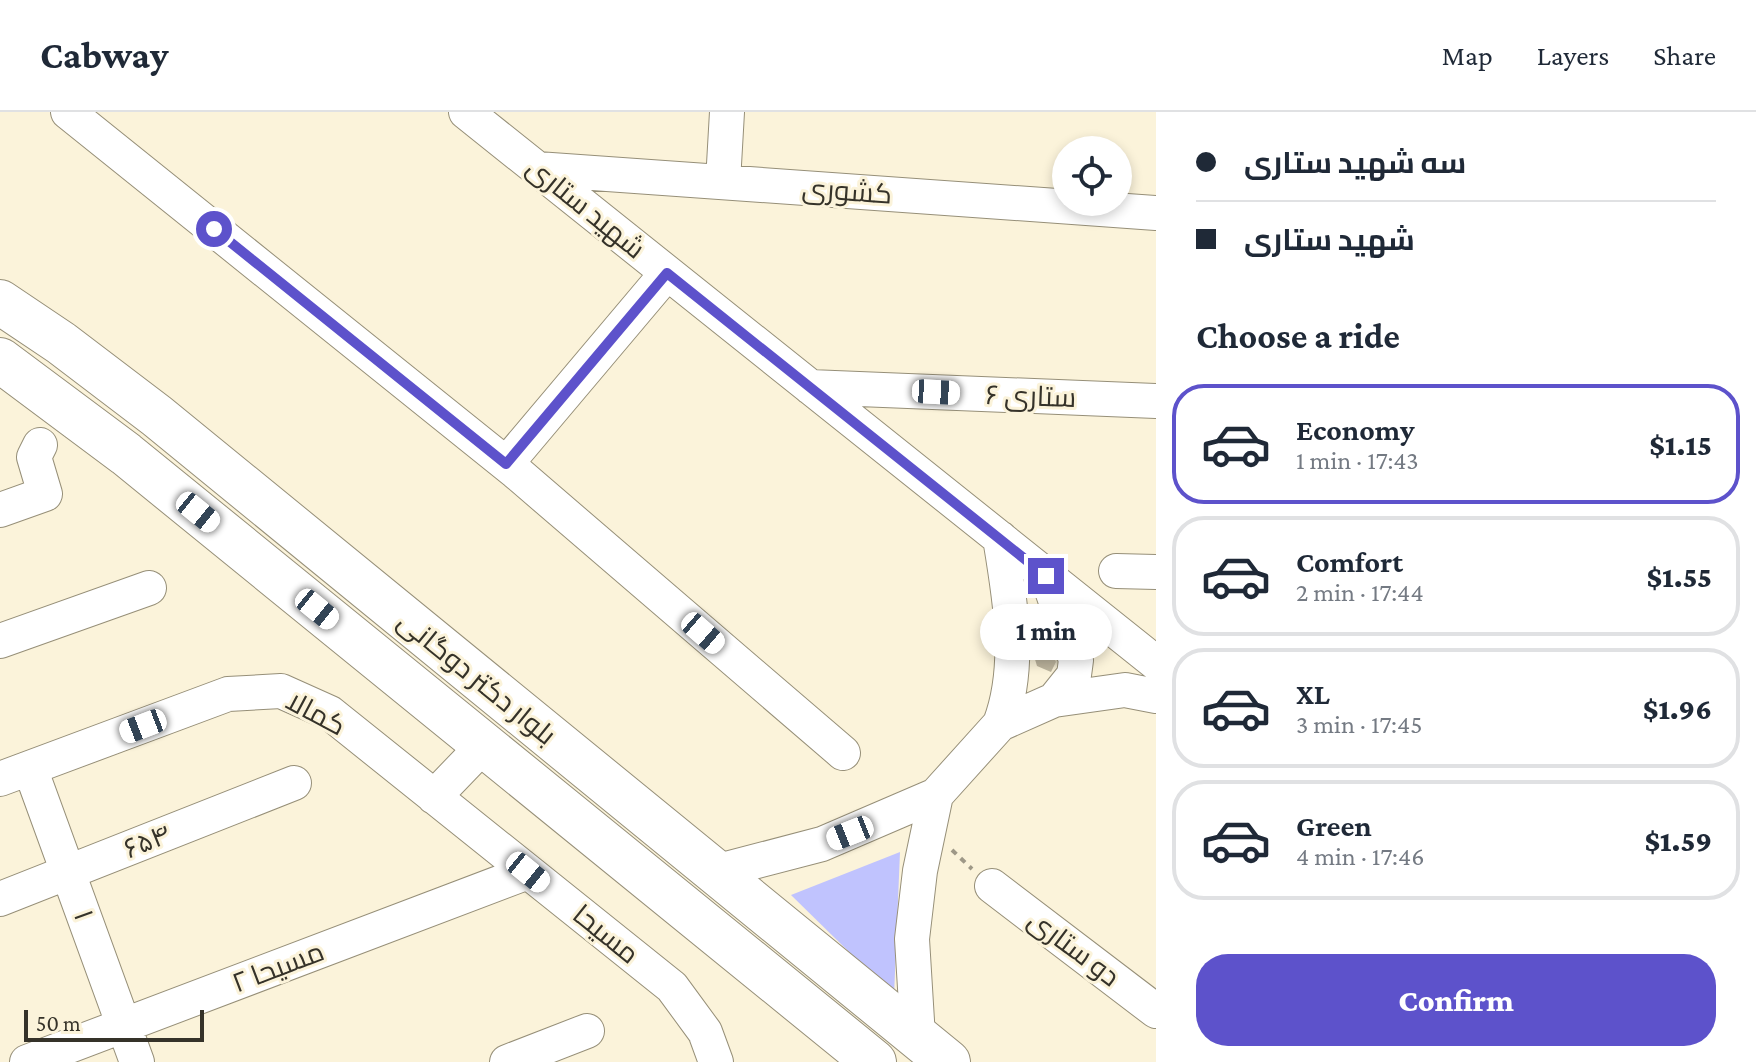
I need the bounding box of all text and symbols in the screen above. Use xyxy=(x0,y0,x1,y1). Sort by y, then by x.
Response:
text: Cabway xyxy=(40,34,168,76)
text: Map xyxy=(1442,40,1493,71)
text: Layers xyxy=(1537,40,1609,71)
text: Share xyxy=(1653,40,1716,71)
map controls xyxy=(1052,136,1132,216)
button: locate xyxy=(1052,136,1132,216)
text: سه شهید ستاری xyxy=(1244,146,1466,179)
street label: شهید ستاری xyxy=(520,151,651,266)
street label: کشوری xyxy=(801,172,893,211)
route start xyxy=(196,211,232,247)
text: شهید ستاری xyxy=(1244,223,1415,256)
text: Choose a ride xyxy=(1196,316,1400,356)
car xyxy=(911,379,961,405)
street label: ستاری ۶ xyxy=(985,379,1077,414)
icon: car xyxy=(1200,408,1272,480)
text: Economy xyxy=(1296,413,1415,446)
text: $1.15 xyxy=(1649,428,1712,461)
text: 1 min · 17:43 xyxy=(1296,446,1419,475)
car xyxy=(172,488,224,536)
icon: car xyxy=(1200,540,1272,612)
text: Comfort xyxy=(1296,545,1403,578)
route end xyxy=(1028,558,1064,594)
text: $1.55 xyxy=(1646,560,1712,593)
text: 2 min · 17:44 xyxy=(1296,578,1424,607)
car xyxy=(291,585,343,633)
callout: 1 min xyxy=(980,604,1112,660)
street label: بلوار دکتر دوگانی xyxy=(391,605,562,752)
car xyxy=(677,608,729,658)
text: 1 min xyxy=(1016,617,1076,646)
icon: car xyxy=(1200,672,1272,744)
text: XL xyxy=(1296,677,1330,710)
street label: کمالا xyxy=(281,685,351,741)
text: $1.96 xyxy=(1643,692,1712,725)
car xyxy=(116,706,170,746)
text: 3 min · 17:45 xyxy=(1296,710,1422,739)
icon: car xyxy=(1200,804,1272,876)
text: Green xyxy=(1296,809,1372,842)
car xyxy=(823,813,877,853)
street label: ۶۵۴ xyxy=(119,818,175,864)
text: $1.59 xyxy=(1644,824,1712,857)
text: 4 min · 17:46 xyxy=(1296,842,1424,871)
car xyxy=(502,848,554,896)
street label: مسیحا xyxy=(567,898,645,970)
street label: دو ستاری xyxy=(1022,904,1126,993)
street label: ۱ xyxy=(68,906,100,924)
street label: مسيحا ۲ xyxy=(228,935,328,999)
button: Confirm xyxy=(1196,954,1716,1046)
scale bar xyxy=(24,1006,204,1042)
text: 50 m xyxy=(36,1011,81,1036)

